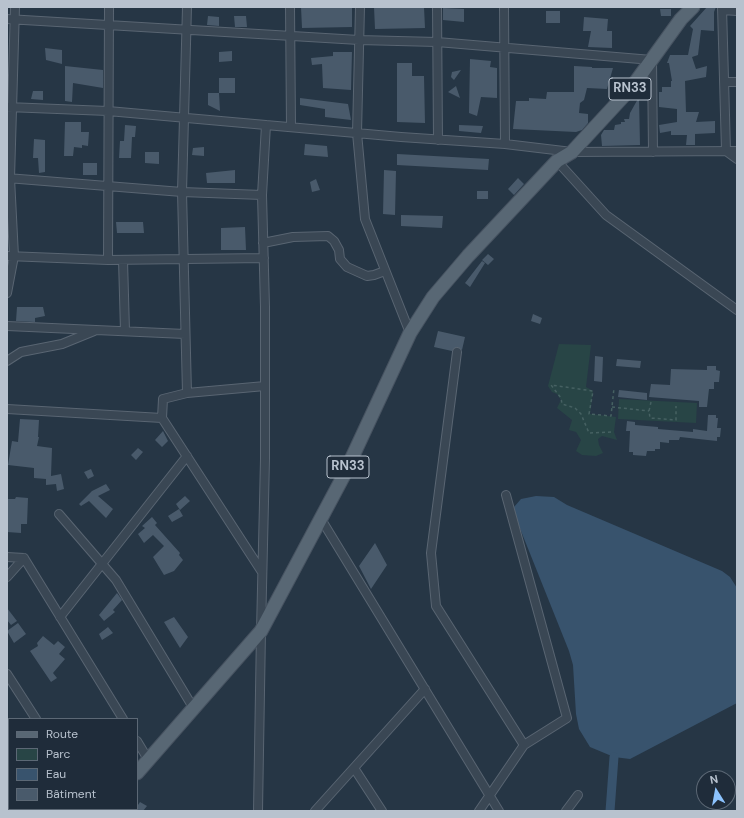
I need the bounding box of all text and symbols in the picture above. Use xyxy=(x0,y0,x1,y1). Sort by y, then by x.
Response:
road number: RN33 xyxy=(609,78,651,100)
road number: RN33 xyxy=(327,456,369,478)
legend xyxy=(8,718,138,810)
text: Route xyxy=(46,726,78,742)
text: Parc xyxy=(46,746,70,762)
text: Eau xyxy=(46,766,66,782)
north arrow xyxy=(696,770,736,810)
text: N xyxy=(709,772,719,787)
text: Bâtiment xyxy=(46,786,96,802)

